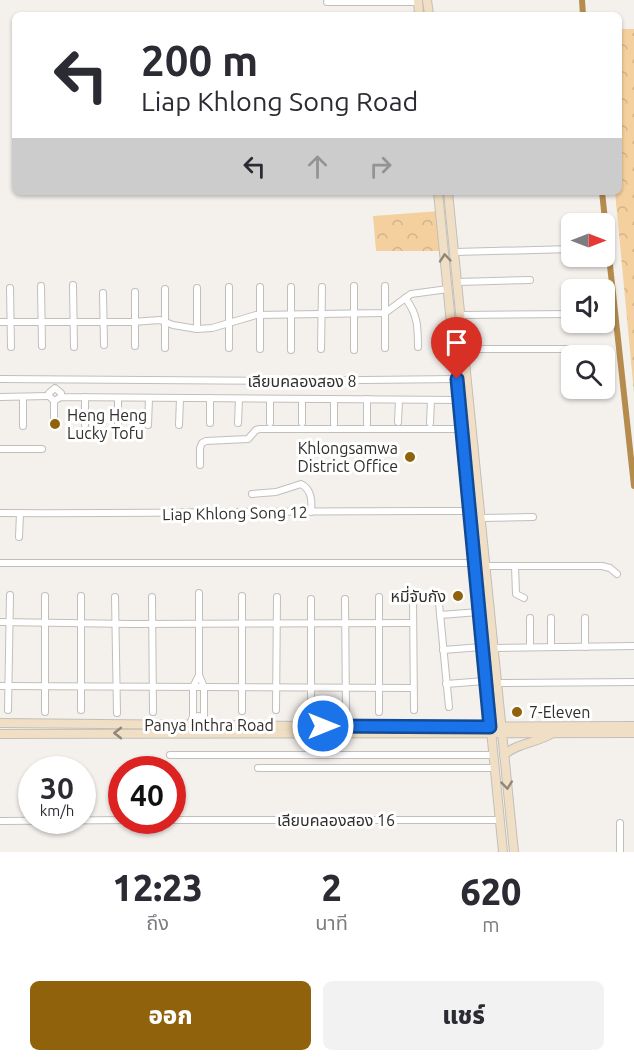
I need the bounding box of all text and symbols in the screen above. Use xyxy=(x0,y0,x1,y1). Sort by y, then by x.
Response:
icon: left xyxy=(42,36,120,114)
text: 200 m xyxy=(141,37,258,84)
text: Liap Khlong Song Road xyxy=(141,86,418,116)
icon: left xyxy=(238,150,271,183)
icon: ahead xyxy=(301,150,334,183)
icon: right xyxy=(364,150,397,183)
north arrow xyxy=(561,213,615,267)
map controls xyxy=(561,213,615,399)
one-way arrow xyxy=(439,253,452,262)
button: sound xyxy=(561,279,615,333)
pin xyxy=(431,317,482,379)
icon: arrive xyxy=(440,326,473,359)
button: search xyxy=(561,345,615,399)
street label: เลียบคลองสอง 8 xyxy=(247,372,357,390)
place label: Heng Heng Lucky Tofu xyxy=(67,406,147,442)
marker: Heng Heng Lucky Tofu xyxy=(48,417,62,431)
place label: Khlongsamwa District Office xyxy=(298,439,398,475)
marker: Khlongsamwa District Office xyxy=(403,450,417,464)
street label: Liap Khlong Song 12 xyxy=(162,503,308,523)
place label: หมี่จับกัง xyxy=(390,585,446,605)
marker: หมี่จับกัง xyxy=(451,589,465,603)
position arrow xyxy=(291,694,355,758)
place label: 7-Eleven xyxy=(529,703,590,721)
marker: 7-Eleven xyxy=(510,705,524,719)
street label: Panya Inthra Road xyxy=(144,716,274,734)
one-way arrow xyxy=(113,727,122,739)
speed limit sign: 40 xyxy=(108,756,186,834)
text: 30 xyxy=(40,771,74,805)
one-way arrow xyxy=(500,780,513,789)
text: km/h xyxy=(40,802,74,819)
street label: เลียบคลองสอง 16 xyxy=(277,811,395,829)
text: 12:23 xyxy=(113,867,203,908)
text: 2 xyxy=(321,867,342,908)
text: 620 xyxy=(460,871,521,912)
text: ถึง xyxy=(146,911,169,934)
text: นาที xyxy=(315,911,348,934)
text: m xyxy=(482,913,500,936)
button: ออก xyxy=(30,981,311,1050)
button: แชร์ xyxy=(323,981,604,1050)

